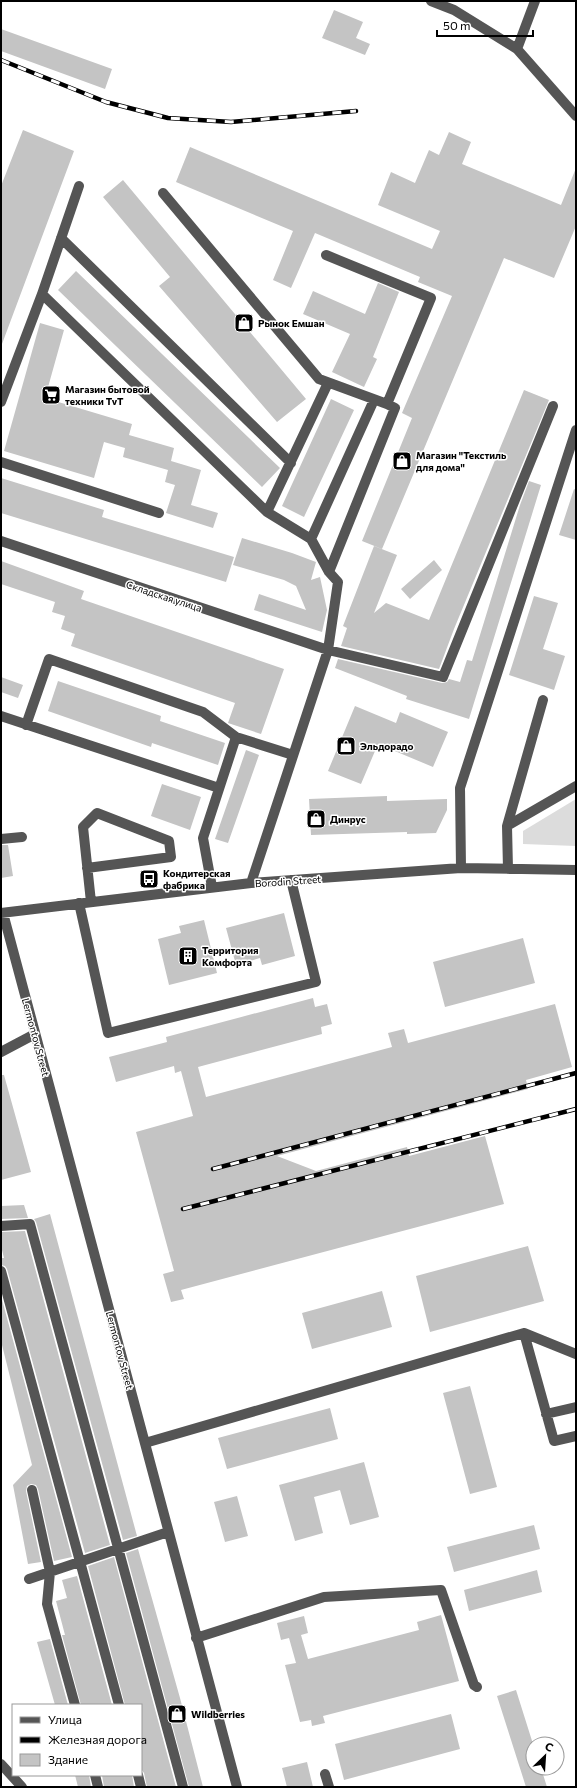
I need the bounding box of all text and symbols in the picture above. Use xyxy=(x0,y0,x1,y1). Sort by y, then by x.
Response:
scale bar xyxy=(437,12,533,38)
text: 50 m xyxy=(443,18,471,32)
shop icon: Рынок Емшан xyxy=(233,312,255,334)
place label: Рынок Емшан xyxy=(258,317,325,329)
place label: Магазин бытовой техники TvT xyxy=(65,383,150,407)
supermarket icon: Магазин бытовой техники TvT xyxy=(40,384,62,406)
place label: Магазин "Текстиль для дома" xyxy=(416,449,507,473)
shop icon: Магазин "Текстиль для дома" xyxy=(391,450,413,472)
street label: Складская улица xyxy=(125,578,203,614)
shop icon: Эльдорадо xyxy=(335,735,357,757)
place label: Эльдорадо xyxy=(360,740,414,752)
shop icon: Динрус xyxy=(305,808,327,830)
place label: Динрус xyxy=(330,813,366,825)
place label: Кондитерская фабрика xyxy=(163,867,231,891)
bus stop icon: Кондитерская фабрика xyxy=(138,868,160,890)
street label: Borodin Street xyxy=(254,873,322,889)
place label: Территория Комфорта xyxy=(202,944,259,968)
building icon: Территория Комфорта xyxy=(177,945,199,967)
street label: Lermontov Street xyxy=(20,997,52,1077)
street label: Lermontov Street xyxy=(104,1310,136,1390)
shop icon: Wildberries xyxy=(166,1703,188,1725)
legend xyxy=(12,1704,142,1776)
place label: Wildberries xyxy=(191,1708,245,1720)
text: Улица xyxy=(48,1712,82,1726)
text: Железная дорога xyxy=(48,1732,147,1746)
north arrow xyxy=(525,1736,565,1776)
text: С xyxy=(543,1739,556,1754)
text: Здание xyxy=(48,1752,88,1766)

